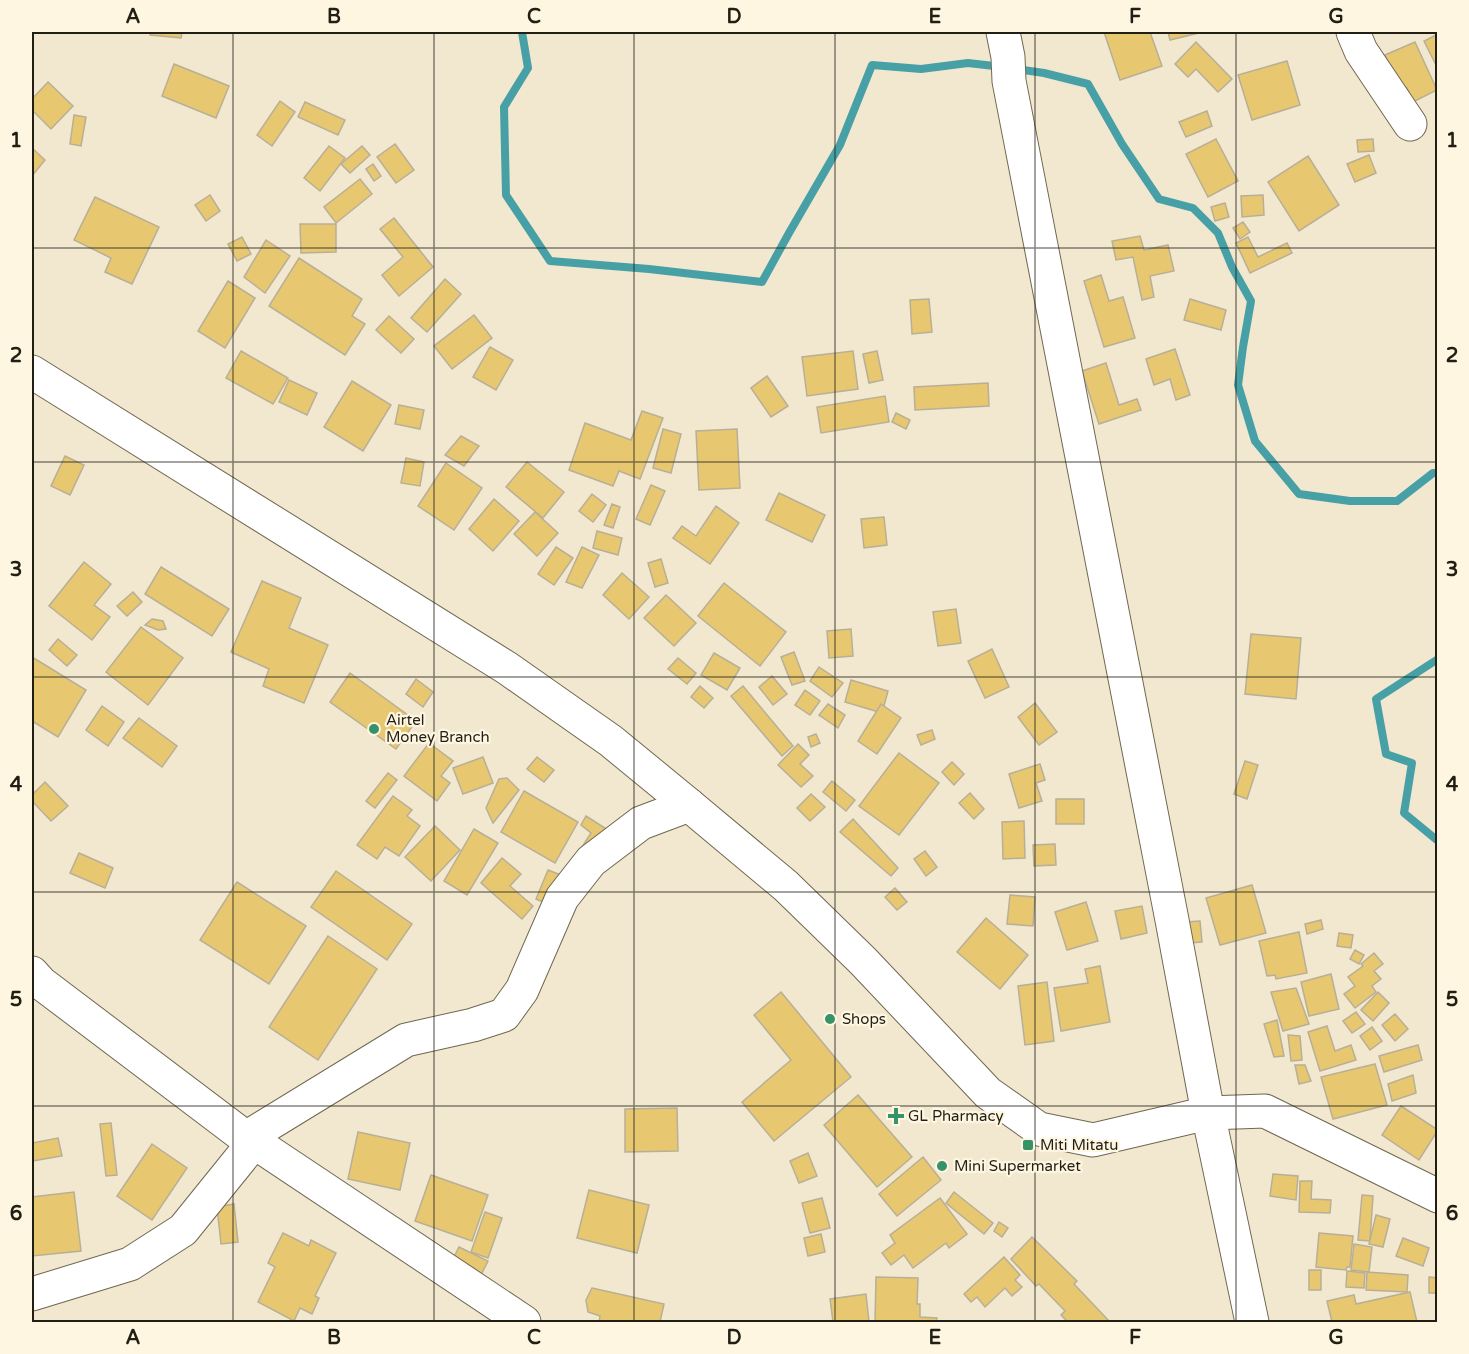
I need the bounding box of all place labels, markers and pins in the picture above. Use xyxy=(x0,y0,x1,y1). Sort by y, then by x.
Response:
place label: Airtel Money Branch xyxy=(386,711,490,746)
marker: Airtel Money Branch xyxy=(367,722,381,736)
place label: Shops xyxy=(842,1010,886,1028)
marker: Shops xyxy=(823,1012,837,1026)
place label: GL Pharmacy xyxy=(908,1107,1003,1125)
marker: GL Pharmacy xyxy=(889,1109,903,1123)
place label: Miti Mitatu xyxy=(1040,1136,1118,1154)
marker: Miti Mitatu xyxy=(1021,1138,1035,1152)
place label: Mini Supermarket xyxy=(954,1157,1081,1175)
marker: Mini Supermarket xyxy=(935,1159,949,1173)

